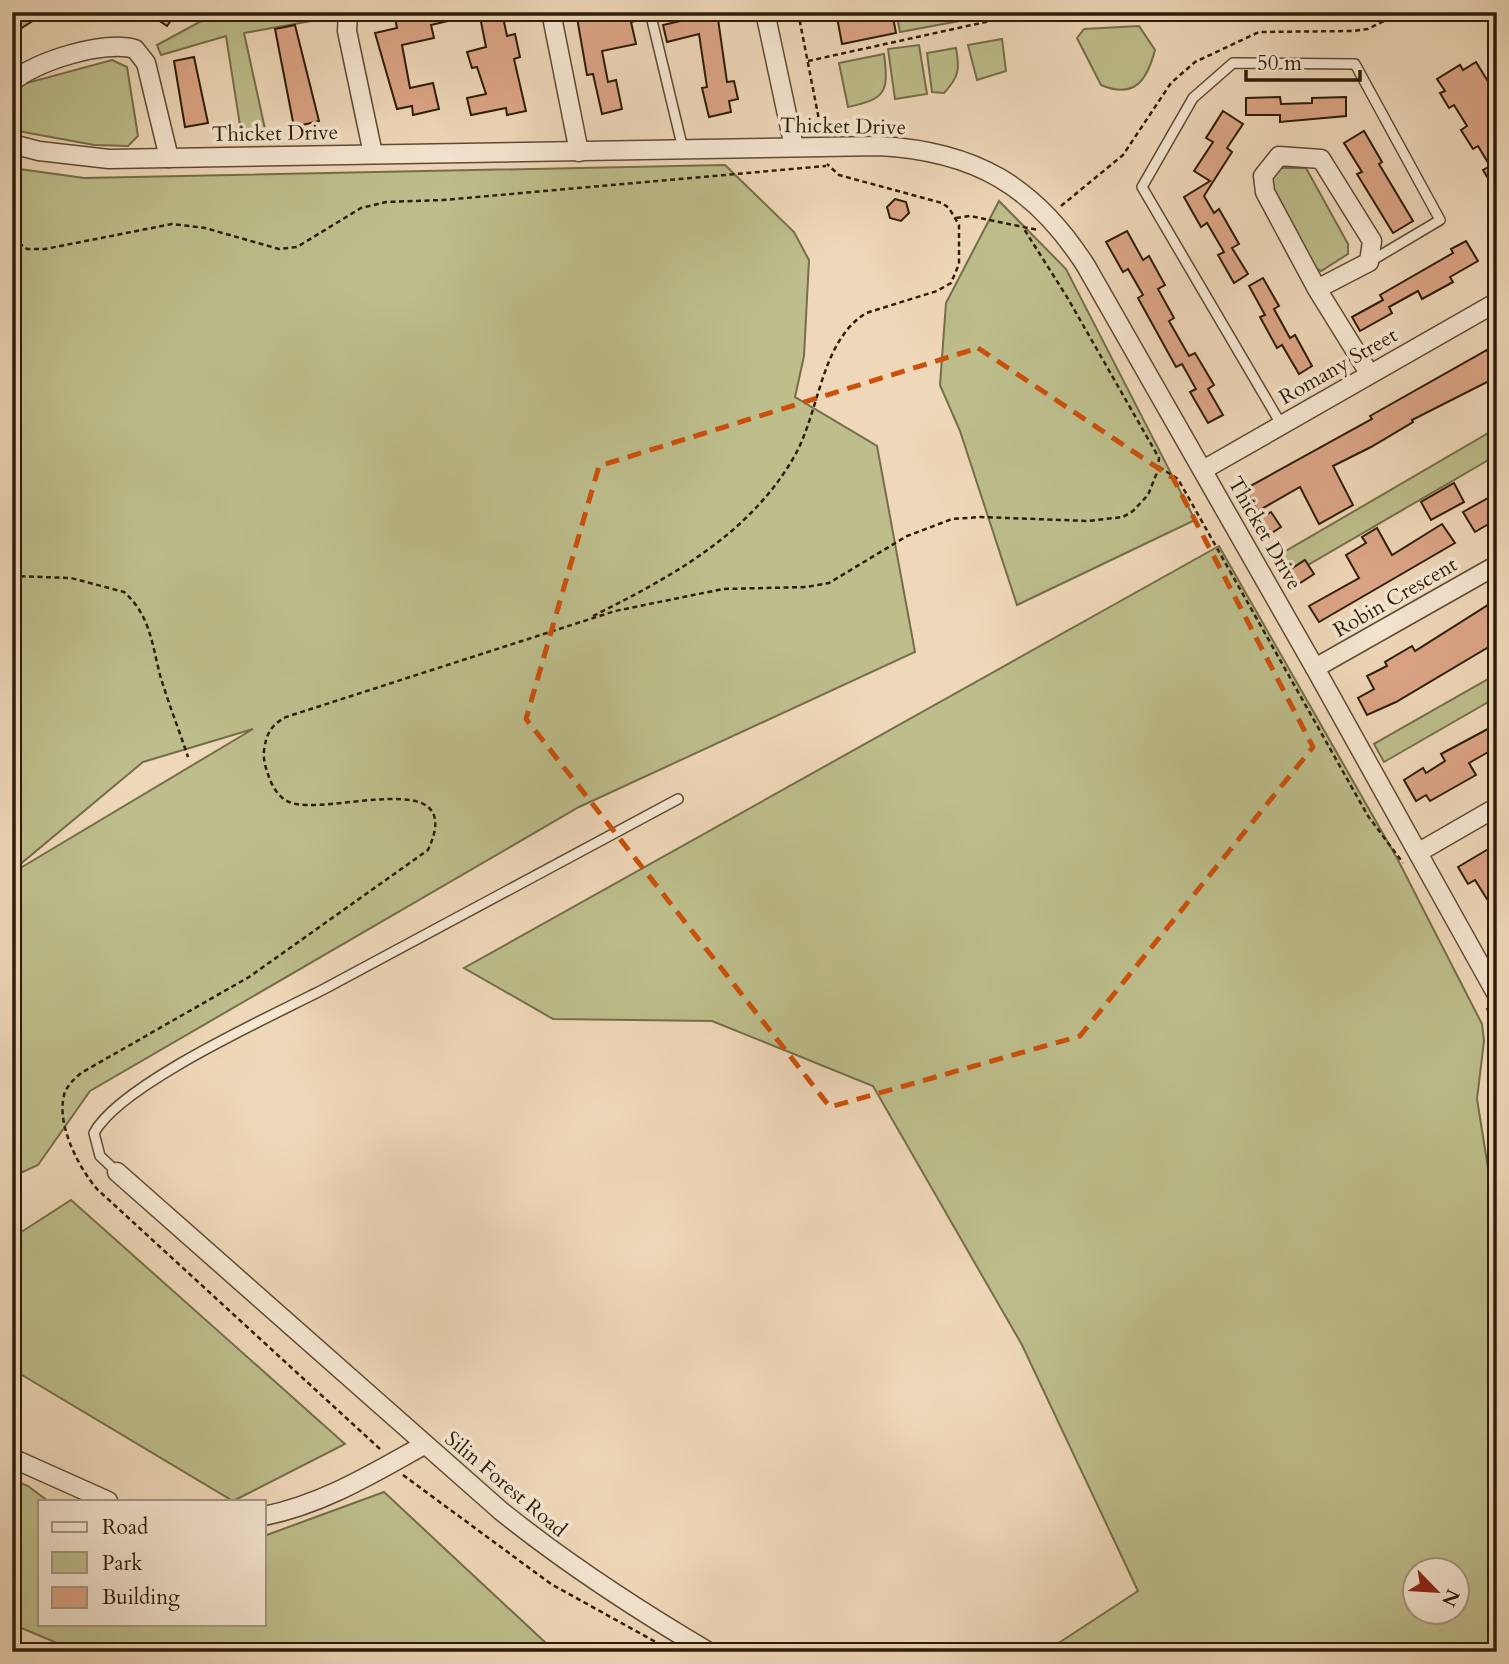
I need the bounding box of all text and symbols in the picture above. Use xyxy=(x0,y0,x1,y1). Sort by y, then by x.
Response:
scale bar xyxy=(1246,38,1360,82)
text: 50 m xyxy=(1257,49,1302,78)
street label: Thicket Drive xyxy=(780,111,906,142)
street label: Thicket Drive xyxy=(212,118,338,149)
street label: Romany Street xyxy=(1274,321,1403,412)
street label: Thicket Drive xyxy=(1220,471,1309,595)
street label: Robin Crescent xyxy=(1328,550,1463,645)
street label: Silin Forest Road xyxy=(438,1425,573,1544)
legend xyxy=(38,1500,266,1626)
text: Road xyxy=(102,1513,148,1542)
text: Park xyxy=(102,1549,143,1578)
north arrow xyxy=(1400,1556,1470,1626)
text: Building xyxy=(102,1583,180,1612)
text: N xyxy=(1435,1585,1466,1611)

